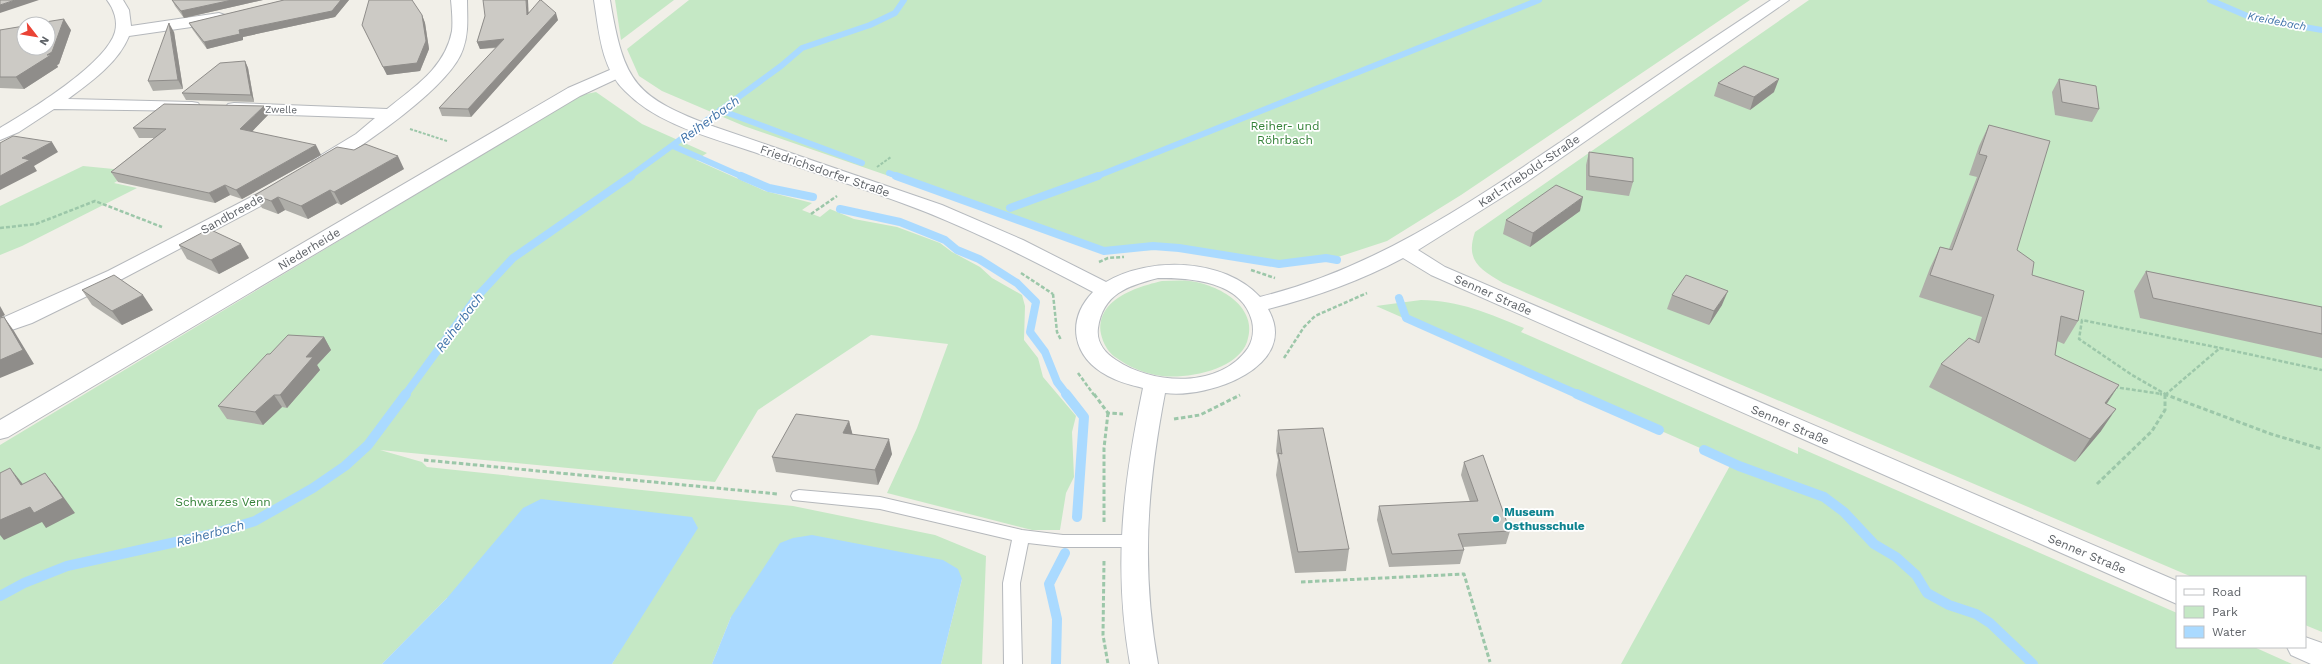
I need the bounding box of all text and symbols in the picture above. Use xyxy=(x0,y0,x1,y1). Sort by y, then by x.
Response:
water label: Kreidebach xyxy=(2247,9,2307,34)
north arrow xyxy=(16,16,56,56)
text: N xyxy=(36,34,52,48)
water label: Reiherbach xyxy=(677,93,742,146)
street label: Zwelle xyxy=(265,104,297,115)
park label: Reiher- und Röhrbach xyxy=(1251,119,1319,147)
street label: Karl-Triebold-Straße xyxy=(1476,132,1582,210)
street label: Friedrichsdorfer Straße xyxy=(758,142,892,200)
street label: Sandbreede xyxy=(198,191,266,237)
street label: Niederheide xyxy=(275,225,343,273)
street label: Senner Straße xyxy=(1452,272,1534,318)
water label: Reiherbach xyxy=(432,290,487,355)
street label: Senner Straße xyxy=(1749,402,1831,448)
park label: Schwarzes Venn xyxy=(175,495,271,509)
place label: Museum Osthusschule xyxy=(1504,505,1585,533)
marker: Museum Osthusschule xyxy=(1491,514,1501,524)
water label: Reiherbach xyxy=(174,517,246,550)
street label: Senner Straße xyxy=(2046,531,2128,577)
legend xyxy=(2176,576,2306,648)
text: Road xyxy=(2212,585,2241,599)
text: Park xyxy=(2212,605,2238,619)
text: Water xyxy=(2212,625,2247,639)

